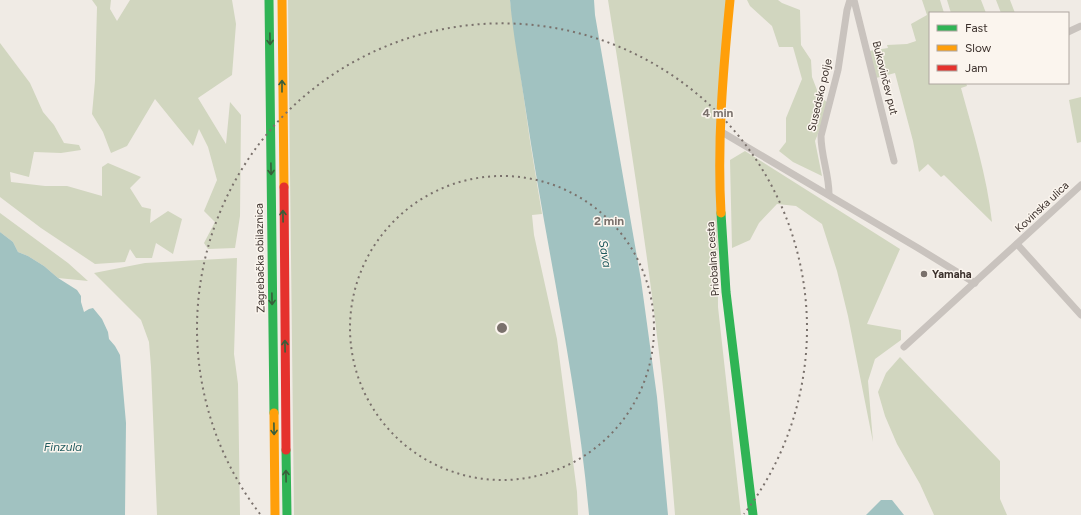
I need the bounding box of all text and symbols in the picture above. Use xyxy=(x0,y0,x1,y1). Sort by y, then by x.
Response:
legend xyxy=(929,12,1069,84)
text: Fast xyxy=(965,21,988,35)
one-way arrow xyxy=(266,32,274,45)
street label: Bukovinčev put xyxy=(870,40,900,116)
text: Slow xyxy=(965,41,992,55)
street label: Susedsko polje xyxy=(805,57,835,133)
text: Jam xyxy=(965,61,988,75)
one-way arrow xyxy=(278,80,286,93)
text: 4 min xyxy=(703,106,734,120)
one-way arrow xyxy=(267,162,275,175)
street label: Kovinska ulica xyxy=(1012,179,1072,235)
street label: Zagrebačka obilaznica xyxy=(253,203,267,313)
one-way arrow xyxy=(279,210,287,223)
text: 2 min xyxy=(594,214,624,228)
street label: Priobalna cesta xyxy=(704,221,722,297)
water label: Sava xyxy=(596,239,614,269)
place label: Yamaha xyxy=(932,268,972,281)
marker: Yamaha xyxy=(919,269,929,279)
one-way arrow xyxy=(268,292,276,305)
centre of rings xyxy=(495,321,509,335)
one-way arrow xyxy=(281,340,289,353)
one-way arrow xyxy=(270,422,278,435)
water label: Finzula xyxy=(44,440,82,454)
one-way arrow xyxy=(283,470,290,483)

